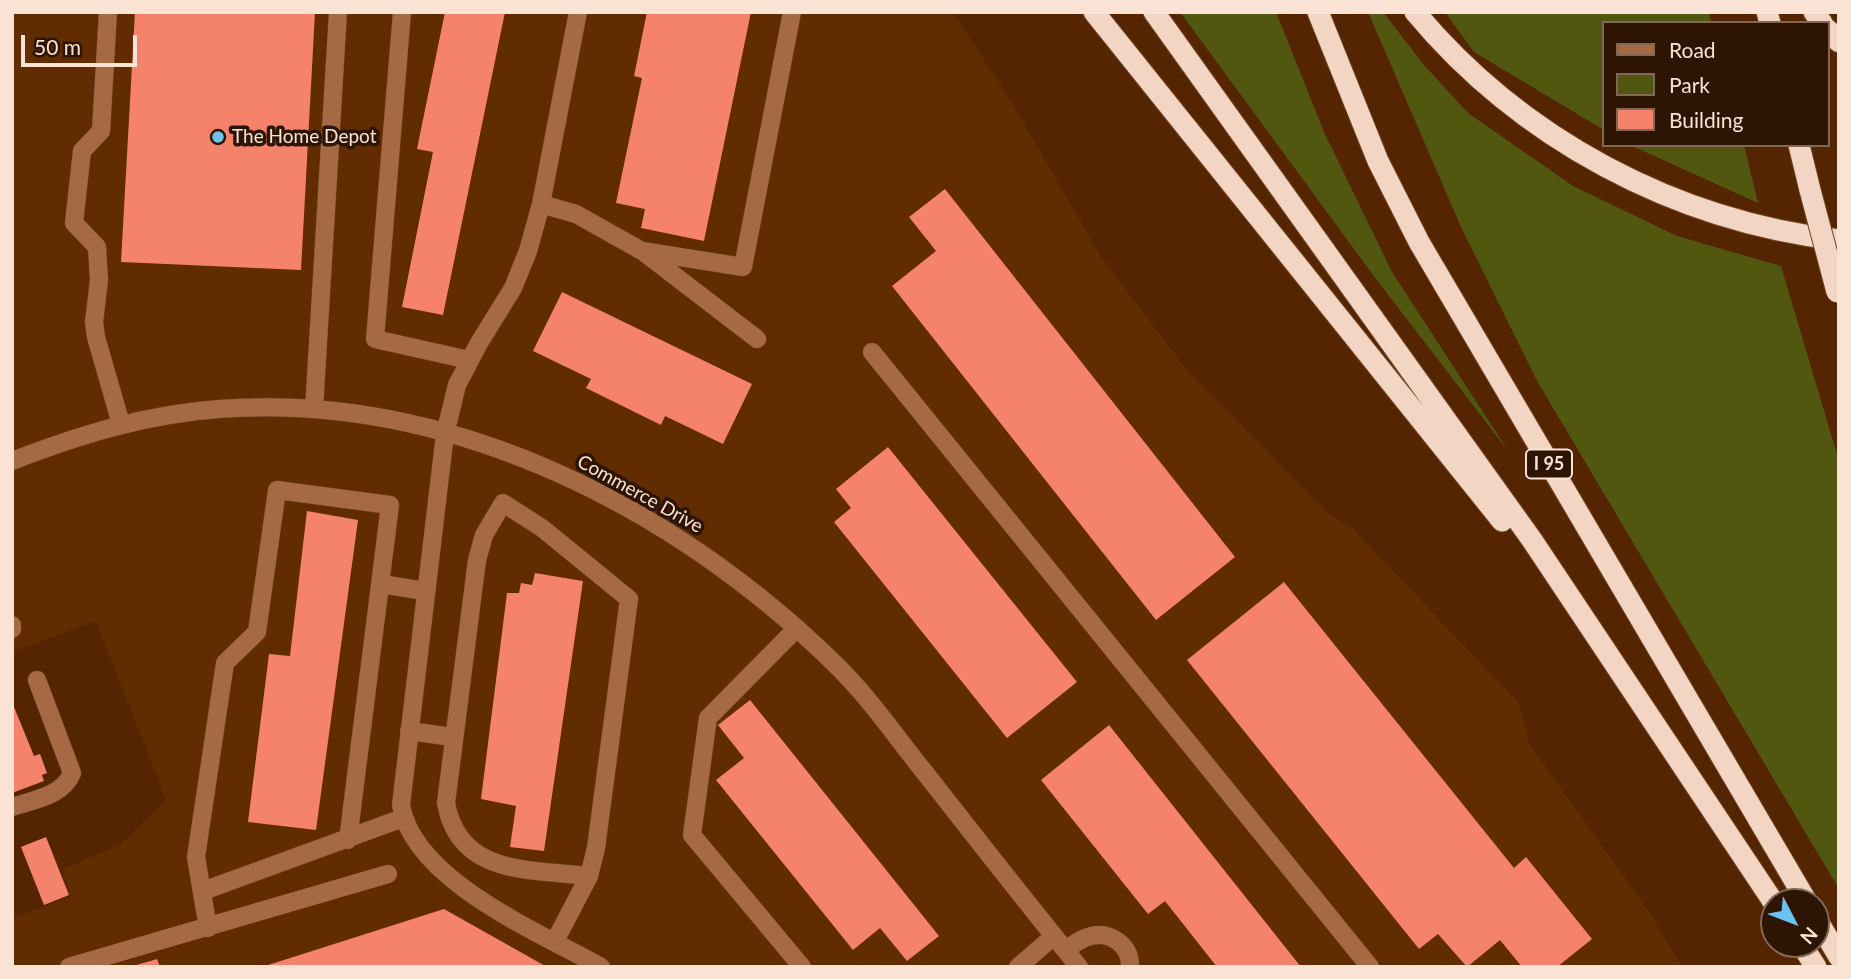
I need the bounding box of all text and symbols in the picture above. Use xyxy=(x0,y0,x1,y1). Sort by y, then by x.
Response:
scale bar xyxy=(24,21,140,65)
legend xyxy=(1602,21,1830,147)
text: 50 m xyxy=(34,34,81,59)
text: Road xyxy=(1669,37,1716,62)
text: Park xyxy=(1669,72,1710,97)
text: Building xyxy=(1669,107,1744,132)
place label: The Home Depot xyxy=(232,126,376,148)
marker: The Home Depot xyxy=(210,129,226,145)
street label: Commerce Drive xyxy=(573,450,707,538)
road number: I 95 xyxy=(1526,450,1572,478)
north arrow xyxy=(1760,888,1830,958)
text: N xyxy=(1796,923,1823,949)

